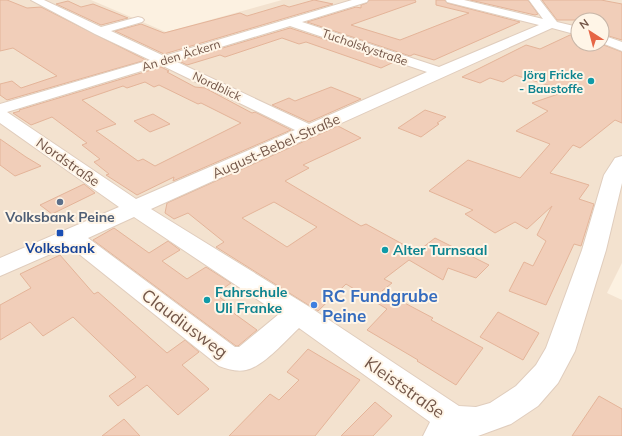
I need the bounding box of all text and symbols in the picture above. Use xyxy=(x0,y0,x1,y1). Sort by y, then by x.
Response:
north arrow xyxy=(570,12,610,52)
text: N xyxy=(577,16,592,32)
street label: Tucholskystraße xyxy=(320,25,410,69)
street label: An den Äckern xyxy=(140,36,222,74)
place label: Jörg Fricke - Baustoffe xyxy=(519,67,583,96)
street label: Nordblick xyxy=(190,68,245,104)
marker: Jörg Fricke - Baustoffe xyxy=(586,76,596,86)
street label: August-Bebel-Straße xyxy=(209,110,343,182)
street label: Nordstraße xyxy=(33,134,103,190)
marker: Volksbank Peine xyxy=(55,197,65,207)
place label: Volksbank Peine xyxy=(4,208,115,226)
marker: Volksbank xyxy=(55,228,65,238)
place label: Volksbank xyxy=(24,239,95,257)
place label: Alter Turnsaal xyxy=(393,241,487,259)
marker: Alter Turnsaal xyxy=(380,245,390,255)
place label: Fahrschule Uli Franke xyxy=(215,283,288,317)
street label: Claudiusweg xyxy=(138,284,232,362)
place label: RC Fundgrube Peine xyxy=(322,285,438,326)
marker: Fahrschule Uli Franke xyxy=(202,295,212,305)
marker: RC Fundgrube Peine xyxy=(309,300,319,310)
street label: Kleiststraße xyxy=(361,352,449,422)

